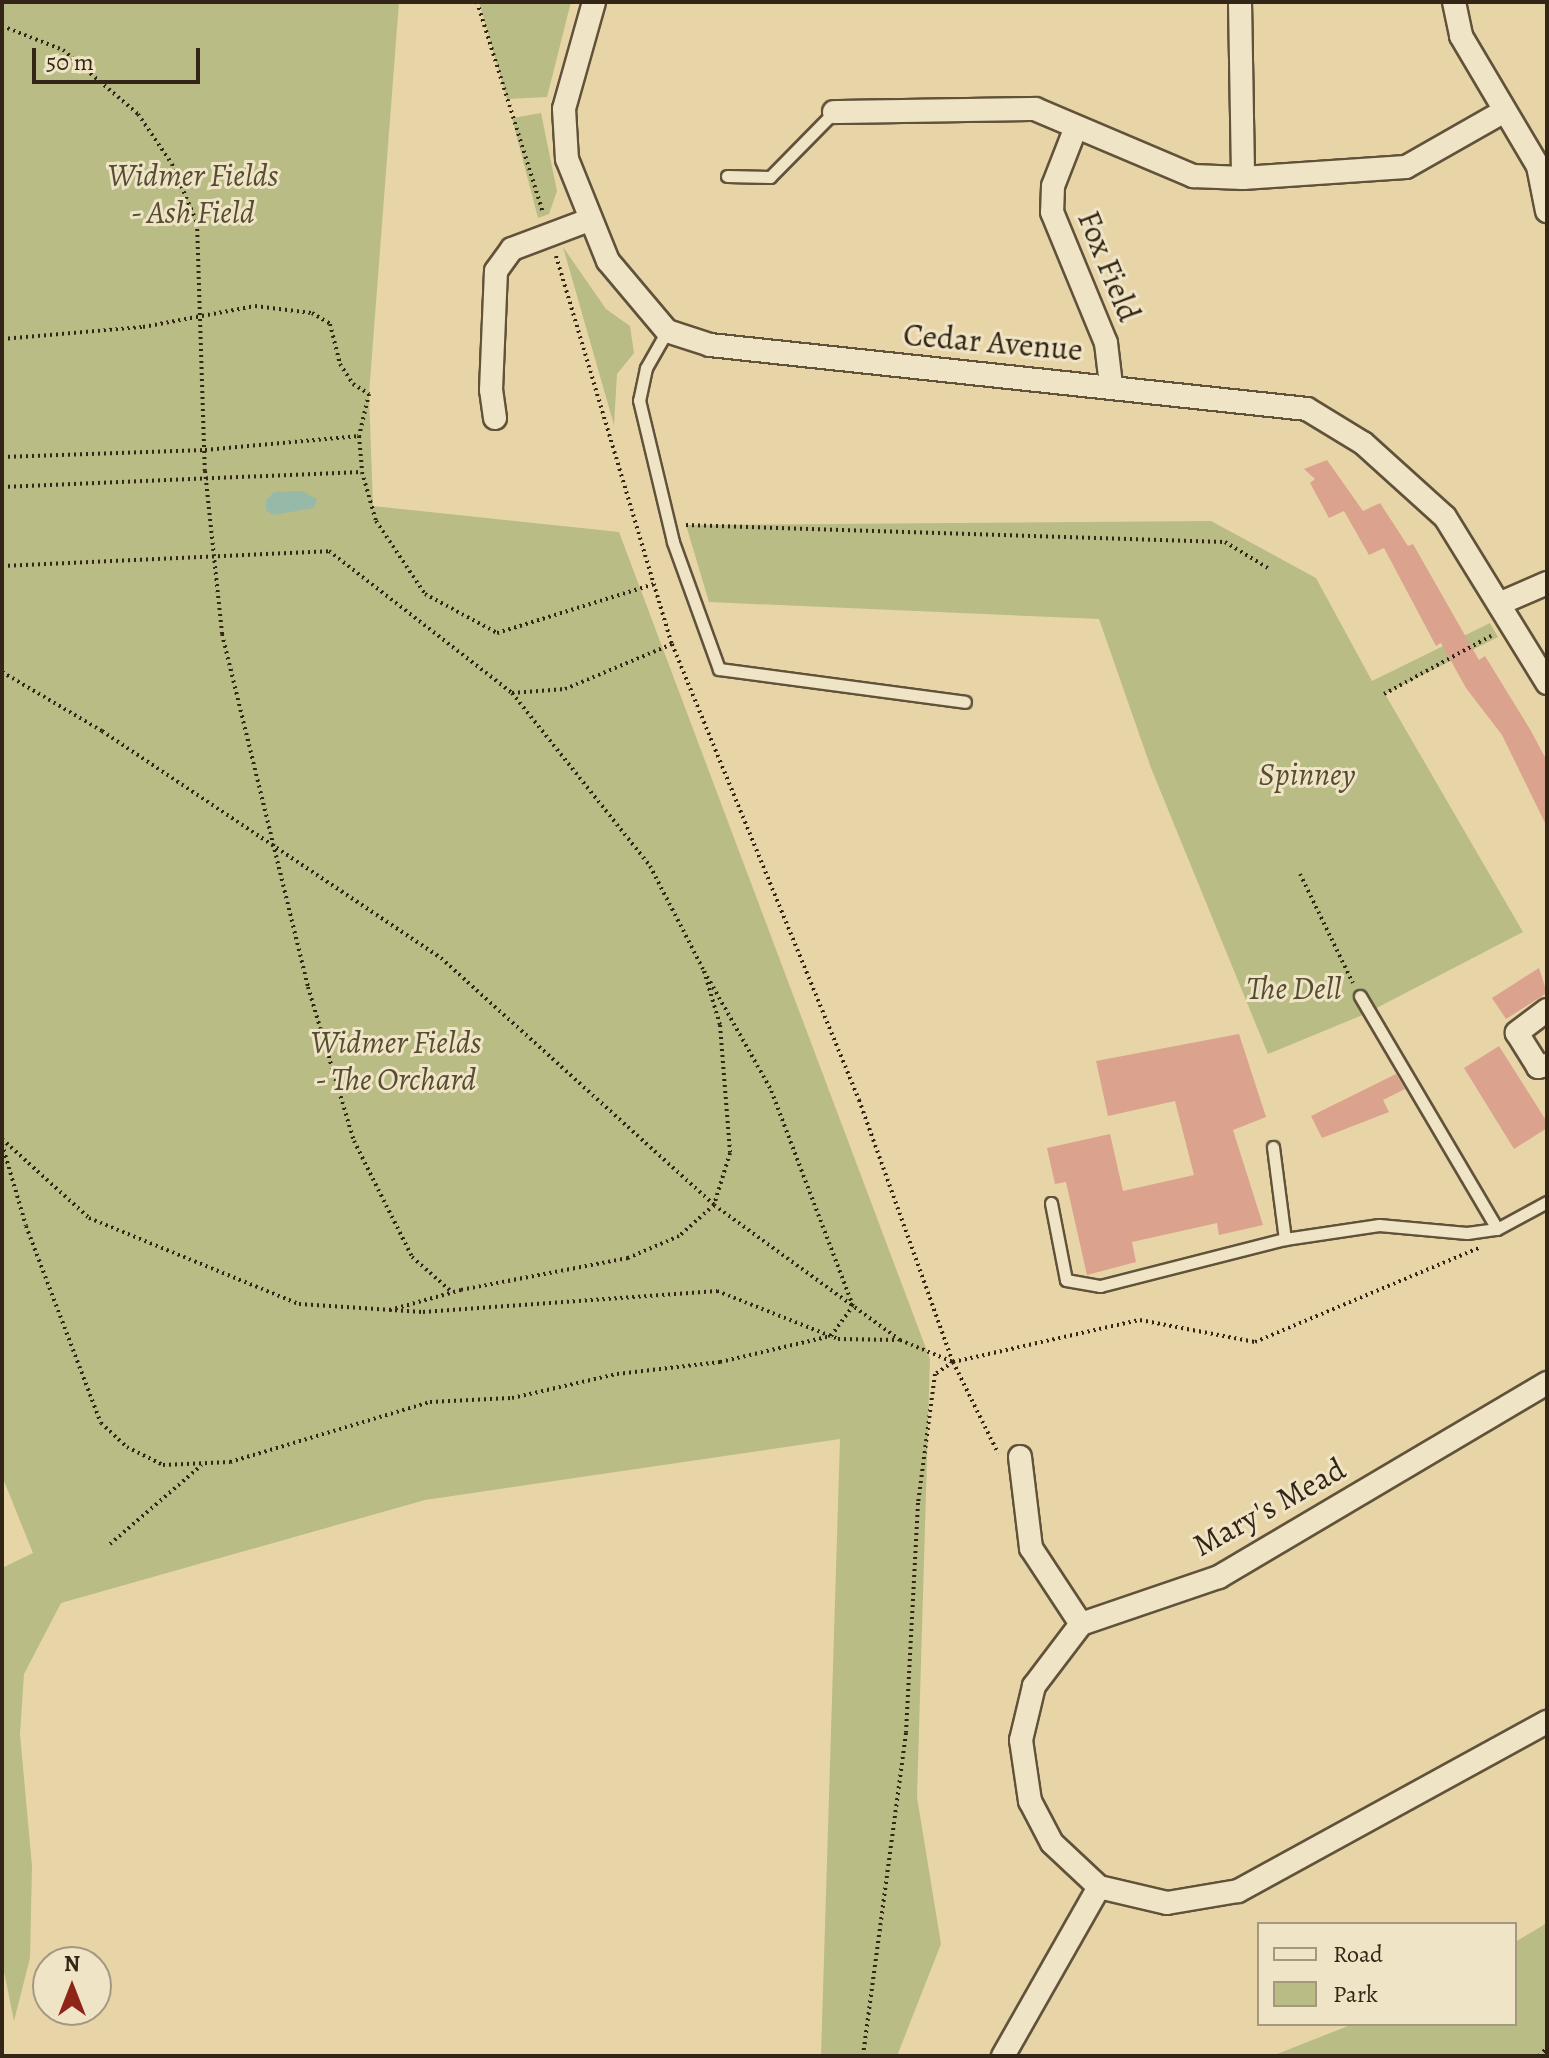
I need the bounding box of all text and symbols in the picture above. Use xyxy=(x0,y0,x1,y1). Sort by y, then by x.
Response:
scale bar xyxy=(36,32,204,82)
text: 50 m xyxy=(46,46,94,78)
park label: Widmer Fields - Ash Field xyxy=(108,157,278,232)
street label: Fox Field xyxy=(1069,205,1149,327)
street label: Cedar Avenue xyxy=(902,315,1084,369)
park label: Spinney xyxy=(1259,755,1355,793)
park label: The Dell xyxy=(1247,969,1341,1007)
park label: Widmer Fields - The Orchard xyxy=(311,1024,481,1099)
street label: Mary's Mead xyxy=(1186,1449,1352,1565)
legend xyxy=(1257,1922,1517,2026)
text: Road xyxy=(1333,1938,1383,1970)
north arrow xyxy=(32,1946,112,2026)
text: N xyxy=(64,1949,80,1979)
text: Park xyxy=(1333,1978,1378,2010)

